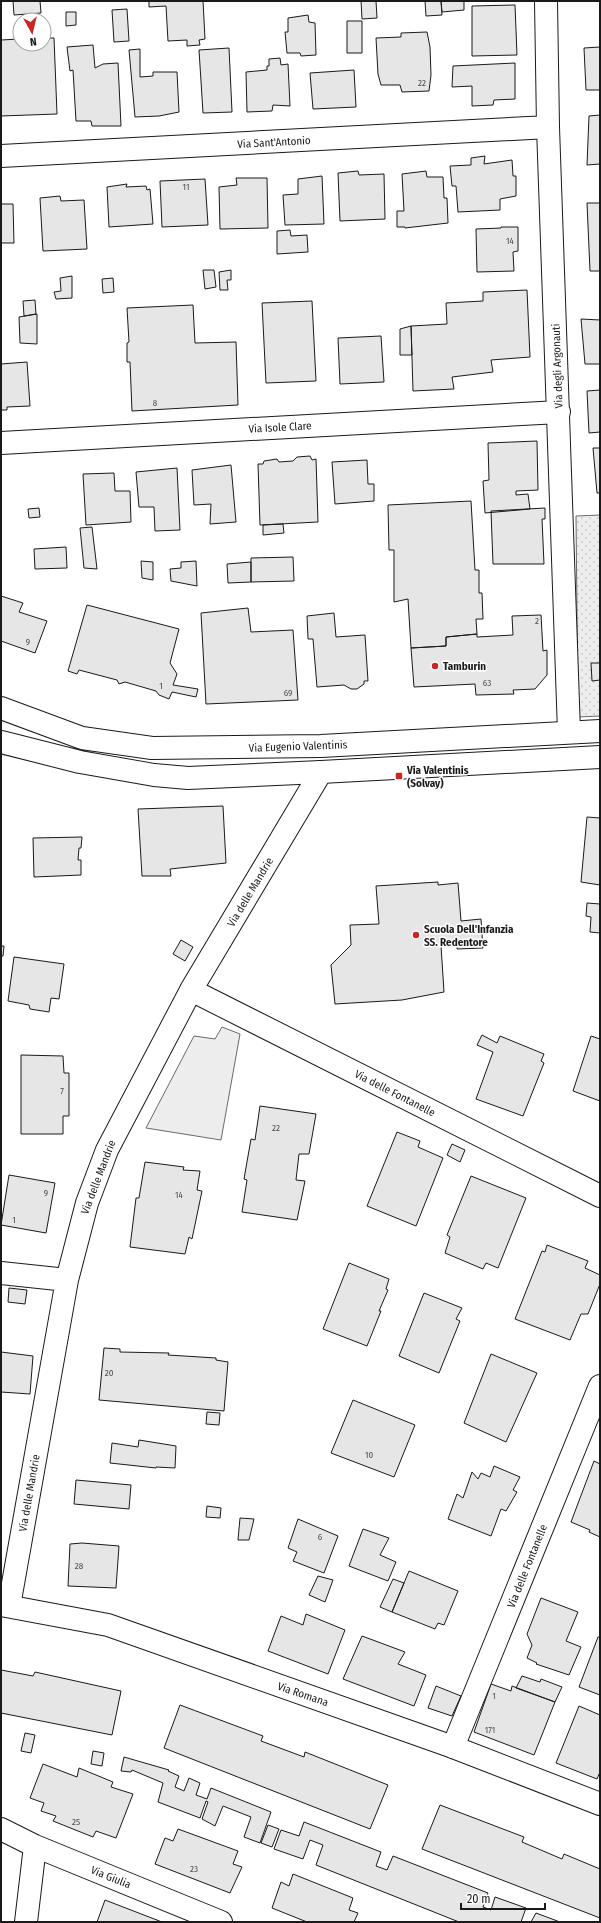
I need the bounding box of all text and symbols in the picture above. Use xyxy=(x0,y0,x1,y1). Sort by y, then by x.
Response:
north arrow xyxy=(12,12,52,52)
text: N xyxy=(29,35,37,48)
house number: 22 xyxy=(418,78,426,88)
street label: Via Sant'Antonio xyxy=(237,134,311,151)
house number: 11 xyxy=(183,182,189,192)
house number: 14 xyxy=(506,236,515,246)
street label: Via degli Argonauti xyxy=(550,323,565,409)
house number: 8 xyxy=(153,398,158,408)
street label: Via Isole Clare xyxy=(248,419,312,436)
house number: 2 xyxy=(535,616,539,626)
house number: 9 xyxy=(26,637,30,647)
place label: Tamburin xyxy=(443,660,486,673)
marker: Tamburin xyxy=(430,661,440,671)
house number: 63 xyxy=(483,678,491,688)
house number: 1 xyxy=(159,681,163,691)
house number: 69 xyxy=(284,688,292,698)
street label: Via Eugenio Valentinis xyxy=(249,738,348,755)
place label: Via Valentinis (Solvay) xyxy=(406,764,469,790)
marker: Via Valentinis (Solvay) xyxy=(394,771,404,781)
street label: Via delle Mandrie xyxy=(225,855,276,929)
place label: Scuola Dell'Infanzia SS. Redentore xyxy=(424,923,514,949)
marker: Scuola Dell'Infanzia SS. Redentore xyxy=(411,930,421,940)
street label: Via delle Fontanelle xyxy=(352,1067,437,1119)
house number: 7 xyxy=(60,1086,64,1096)
house number: 22 xyxy=(272,1123,280,1133)
street label: Via delle Mandrie xyxy=(78,1138,119,1216)
house number: 9 xyxy=(44,1188,48,1198)
house number: 14 xyxy=(175,1190,184,1200)
house number: 1 xyxy=(12,1215,16,1225)
house number: 20 xyxy=(105,1368,114,1378)
house number: 10 xyxy=(365,1450,373,1460)
street label: Via delle Mandrie xyxy=(16,1453,43,1533)
street label: Via delle Fontanelle xyxy=(505,1523,550,1610)
house number: 6 xyxy=(318,1532,323,1542)
house number: 28 xyxy=(75,1561,84,1571)
street label: Via Romana xyxy=(276,1680,330,1709)
house number: 1 xyxy=(492,1691,496,1701)
house number: 171 xyxy=(485,1725,495,1735)
house number: 25 xyxy=(72,1817,80,1827)
street label: Via Giulia xyxy=(89,1864,133,1891)
house number: 23 xyxy=(190,1864,198,1874)
scale bar xyxy=(461,1885,545,1911)
text: 20 m xyxy=(467,1892,491,1906)

